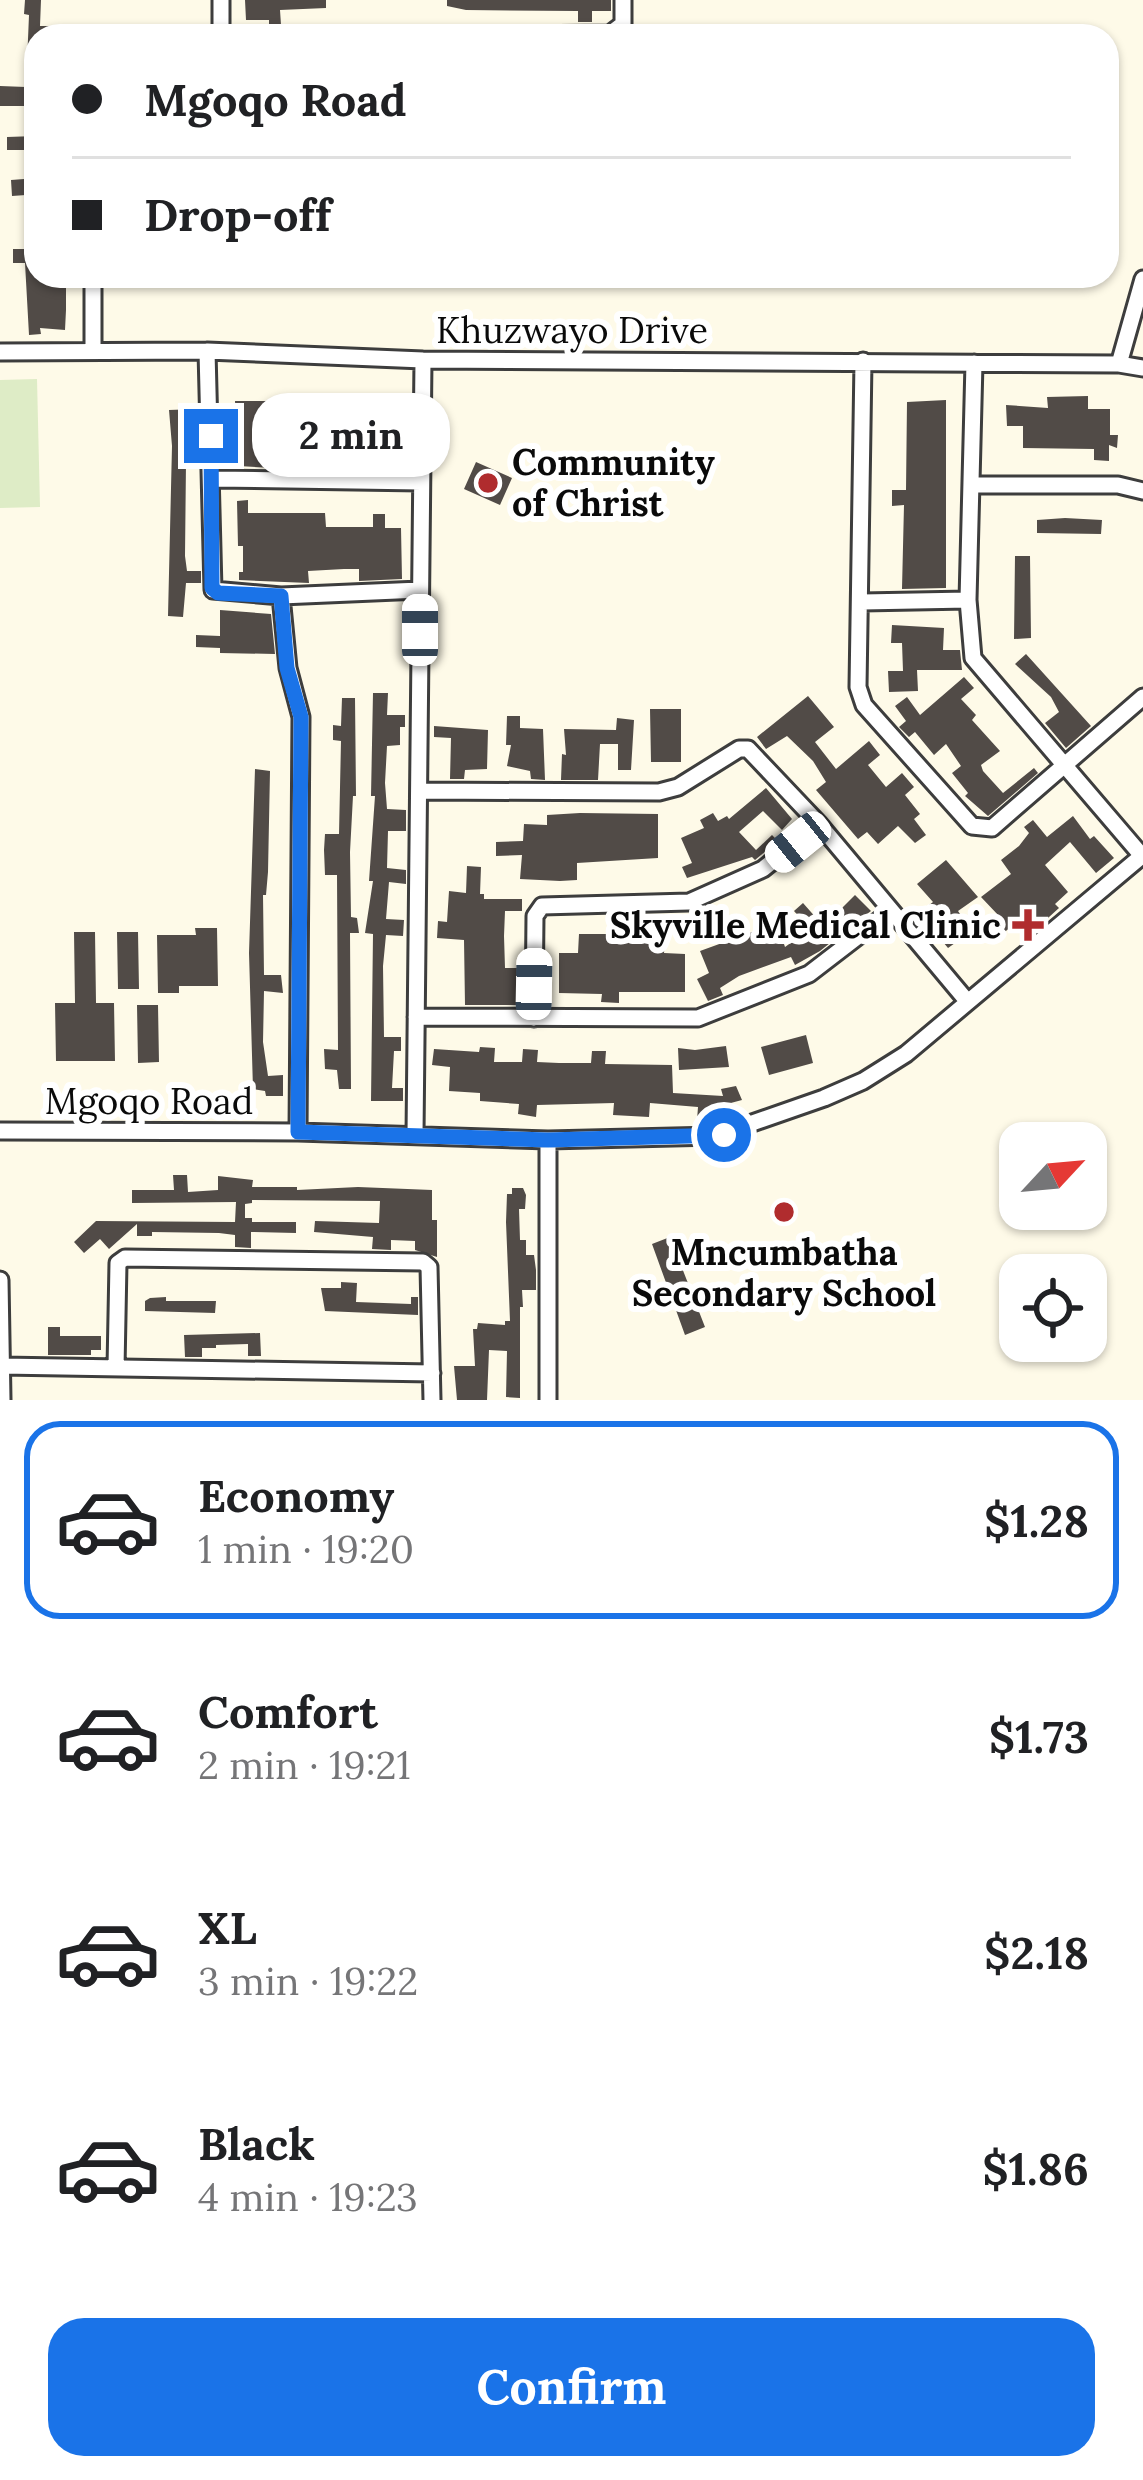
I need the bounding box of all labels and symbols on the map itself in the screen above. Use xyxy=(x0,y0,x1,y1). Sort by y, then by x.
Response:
street label: Khuzwayo Drive xyxy=(436,307,708,353)
callout: 2 min xyxy=(253,394,451,478)
route end xyxy=(184,409,238,463)
place label: Community of Christ xyxy=(512,439,715,526)
marker: Community of Christ xyxy=(475,470,501,496)
car xyxy=(402,594,438,666)
car xyxy=(759,805,837,879)
place label: Skyville Medical Clinic xyxy=(610,902,1001,948)
marker: Skyville Medical Clinic xyxy=(1012,909,1044,941)
car xyxy=(515,948,553,1020)
street label: Mgoqo Road xyxy=(45,1078,253,1124)
route start xyxy=(697,1108,751,1162)
north arrow xyxy=(999,1122,1107,1230)
marker: Mncumbatha Secondary School xyxy=(771,1199,797,1225)
place label: Mncumbatha Secondary School xyxy=(632,1229,936,1316)

